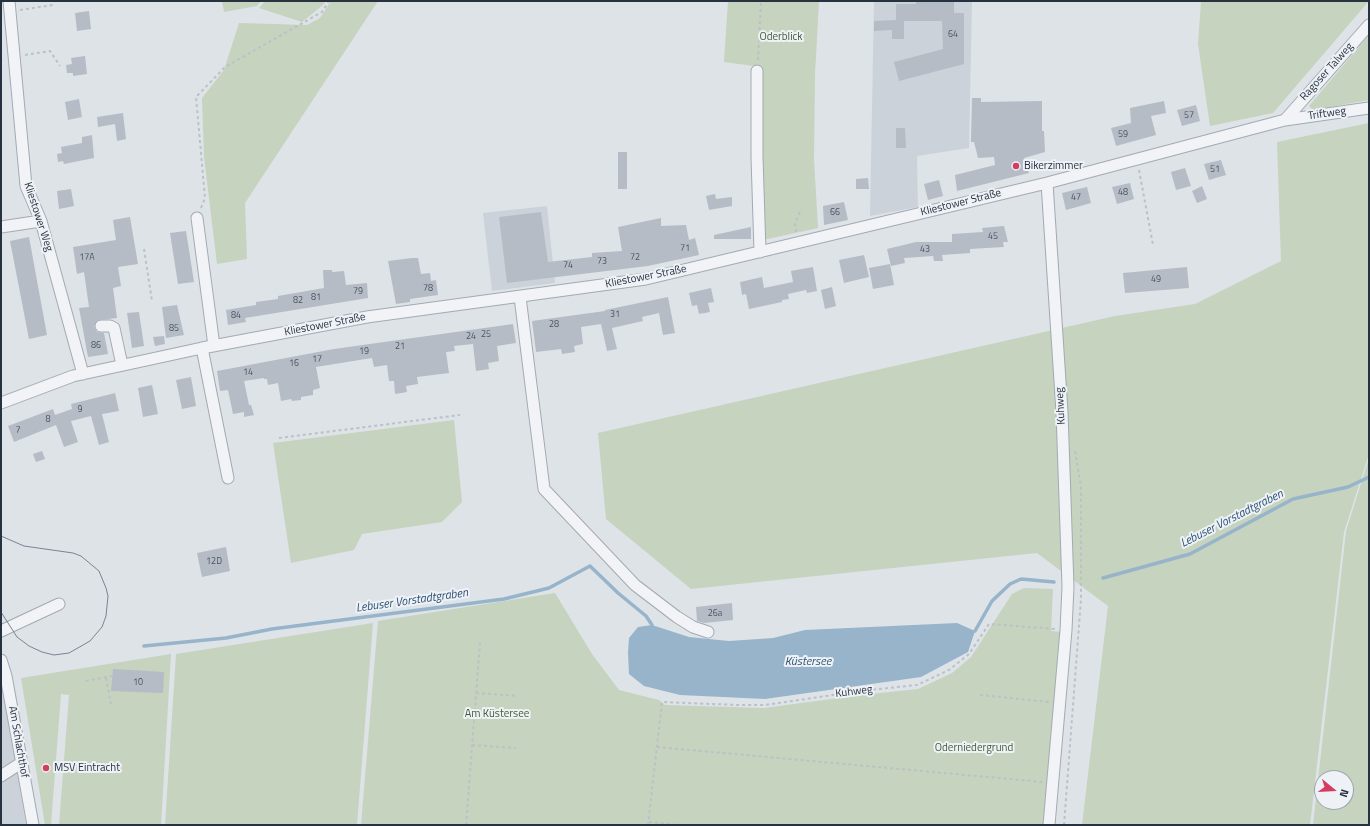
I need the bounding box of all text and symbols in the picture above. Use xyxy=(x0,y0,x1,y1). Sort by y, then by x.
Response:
park label: Oderblick xyxy=(759,30,803,44)
house number: 64 xyxy=(948,30,958,40)
street label: Ragoser Talweg xyxy=(1298,40,1356,104)
street label: Triftweg xyxy=(1307,105,1347,123)
house number: 57 xyxy=(1184,111,1194,121)
house number: 59 xyxy=(1118,130,1128,140)
place label: Bikerzimmer xyxy=(1024,159,1083,173)
marker: Bikerzimmer xyxy=(1011,161,1021,171)
house number: 51 xyxy=(1210,165,1220,175)
street label: Kliestower Weg xyxy=(21,181,55,253)
street label: Kliestower Straße xyxy=(919,187,1003,219)
house number: 48 xyxy=(1118,188,1128,198)
house number: 47 xyxy=(1071,193,1081,203)
house number: 66 xyxy=(830,208,840,218)
house number: 45 xyxy=(988,232,998,242)
house number: 71 xyxy=(680,244,690,254)
house number: 43 xyxy=(920,245,930,255)
house number: 17A xyxy=(79,253,95,263)
house number: 72 xyxy=(630,253,640,263)
house number: 73 xyxy=(597,257,607,267)
house number: 74 xyxy=(563,261,573,271)
street label: Kliestower Straße xyxy=(604,263,688,291)
house number: 49 xyxy=(1151,275,1161,285)
house number: 78 xyxy=(423,284,433,294)
house number: 79 xyxy=(353,287,363,297)
house number: 81 xyxy=(311,293,321,303)
house number: 82 xyxy=(293,296,303,306)
house number: 31 xyxy=(610,310,620,320)
house number: 84 xyxy=(231,311,241,321)
street label: Kliestower Straße xyxy=(283,311,367,339)
house number: 28 xyxy=(549,320,559,330)
house number: 85 xyxy=(169,324,179,334)
house number: 25 xyxy=(481,330,491,340)
house number: 24 xyxy=(466,332,476,342)
house number: 86 xyxy=(91,341,101,351)
house number: 21 xyxy=(395,342,405,352)
house number: 19 xyxy=(359,347,369,357)
house number: 17 xyxy=(312,355,322,365)
house number: 16 xyxy=(289,359,299,369)
house number: 14 xyxy=(243,368,253,378)
street label: Kuhweg xyxy=(1053,387,1069,425)
house number: 9 xyxy=(77,405,83,415)
house number: 8 xyxy=(45,415,51,425)
house number: 7 xyxy=(15,426,21,436)
water label: Lebuser Vorstadtgraben xyxy=(1178,487,1286,551)
house number: 12D xyxy=(206,557,222,567)
water label: Lebuser Vorstadtgraben xyxy=(355,586,469,616)
house number: 26a xyxy=(708,609,722,619)
water label: Küstersee xyxy=(785,655,831,669)
house number: 10 xyxy=(133,678,143,688)
street label: Kuhweg xyxy=(835,683,873,701)
street label: Am Schlachthof xyxy=(5,705,31,779)
park label: Am Küstersee xyxy=(465,707,529,721)
park label: Oderniedergrund xyxy=(935,741,1013,755)
place label: MSV Eintracht xyxy=(54,761,120,775)
marker: MSV Eintracht xyxy=(41,763,51,773)
north arrow xyxy=(1314,770,1354,810)
text: N xyxy=(1336,787,1353,799)

